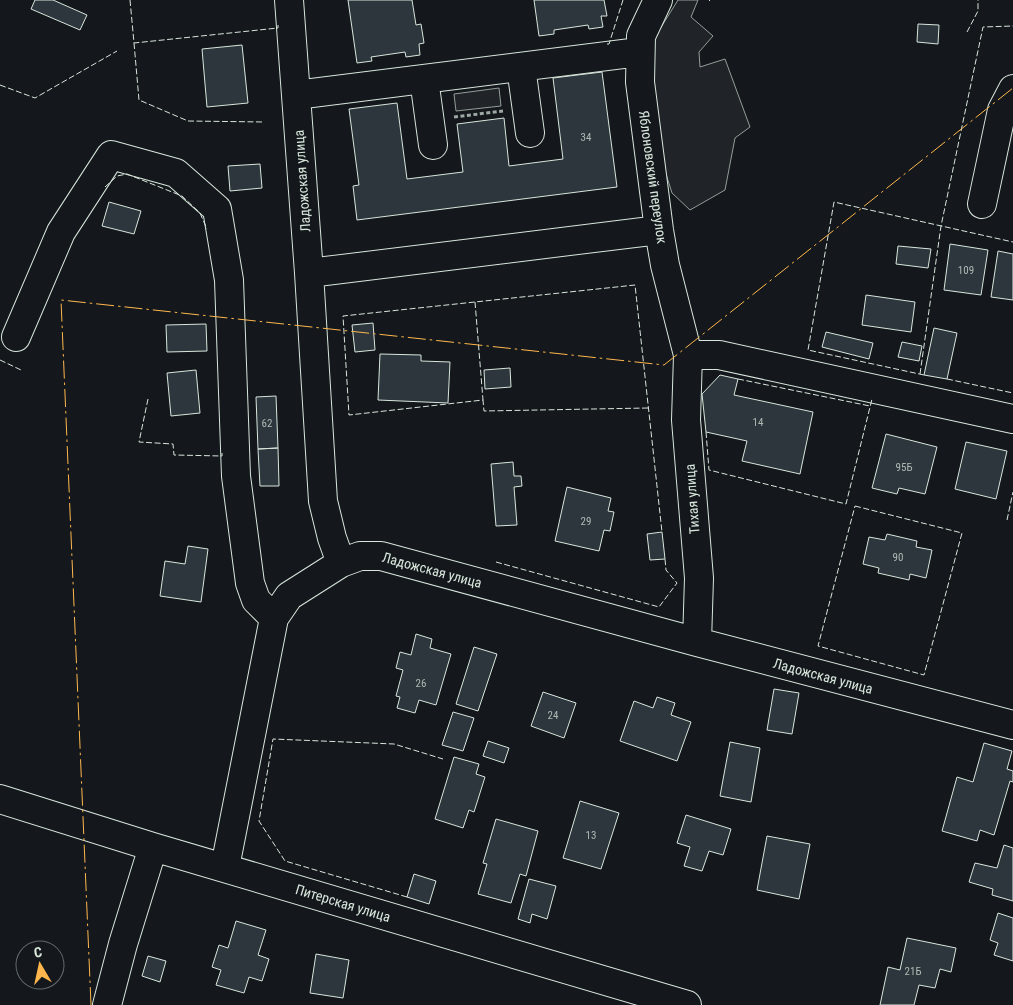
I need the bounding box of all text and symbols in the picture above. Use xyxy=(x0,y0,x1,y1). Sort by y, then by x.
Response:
street label: Яблоновский переулок xyxy=(636,109,670,245)
street label: Ладожская улица xyxy=(290,129,314,233)
house number: 34 xyxy=(581,131,592,144)
house number: 109 xyxy=(958,264,974,277)
house number: 14 xyxy=(753,416,764,429)
house number: 62 xyxy=(262,417,272,430)
house number: 95Б xyxy=(896,461,912,474)
street label: Тихая улица xyxy=(682,463,702,535)
house number: 29 xyxy=(581,515,591,528)
street label: Ладожская улица xyxy=(380,549,484,591)
house number: 90 xyxy=(893,551,903,564)
street label: Ладожская улица xyxy=(771,655,875,697)
house number: 26 xyxy=(416,677,426,690)
house number: 24 xyxy=(548,709,559,722)
house number: 13 xyxy=(586,829,596,842)
street label: Питерская улица xyxy=(294,881,392,925)
north arrow xyxy=(15,940,65,990)
text: С xyxy=(33,944,43,961)
house number: 21Б xyxy=(905,965,921,978)

